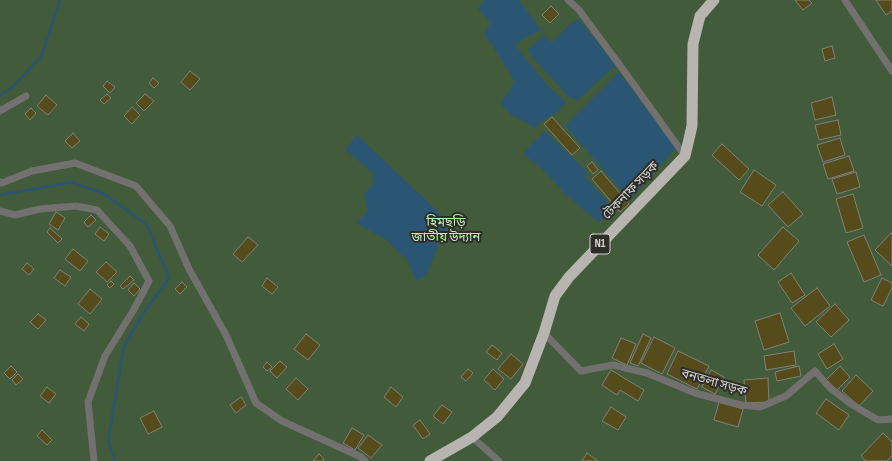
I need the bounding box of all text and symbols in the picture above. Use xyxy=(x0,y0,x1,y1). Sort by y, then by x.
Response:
street label: টেকনাফ সড়ক xyxy=(600,159,662,223)
park label: হিমছড়ি জাতীয় উদ্যান xyxy=(412,215,480,246)
road number: N1 xyxy=(590,234,610,254)
street label: বনতলা সড়ক xyxy=(679,366,749,400)

